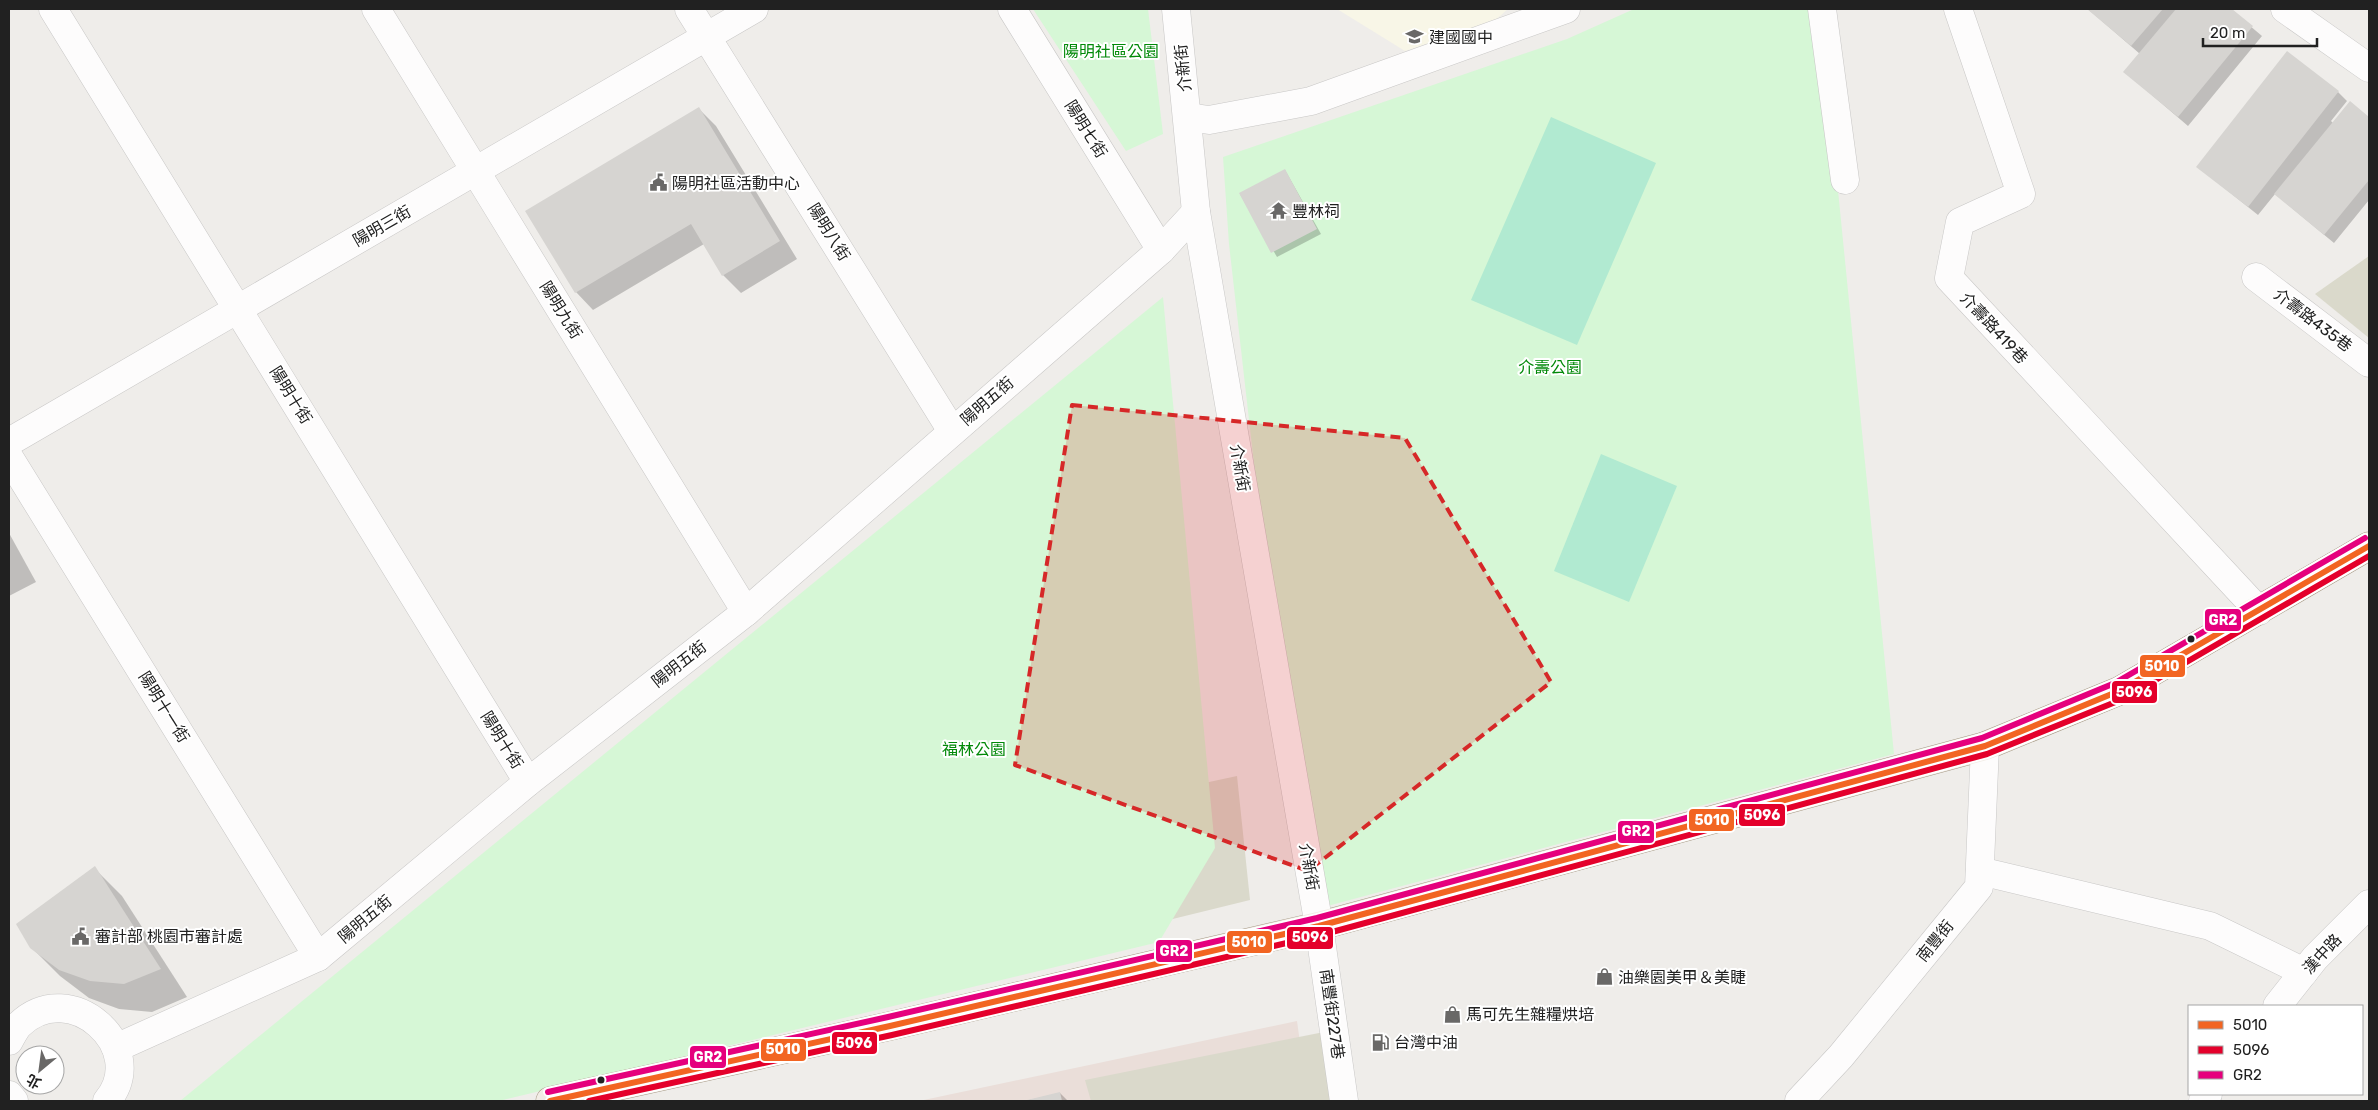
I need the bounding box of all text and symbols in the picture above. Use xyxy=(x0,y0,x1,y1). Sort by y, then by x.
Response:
scale bar xyxy=(2203,15,2317,47)
text: 20 m xyxy=(2210,24,2245,42)
school or university icon: 建國國中 xyxy=(1405,27,1425,47)
place label: 建國國中 xyxy=(1429,28,1493,47)
park label: 陽明社區公園 xyxy=(1063,42,1159,61)
street label: 介新街 xyxy=(1171,43,1195,93)
street label: 陽明七街 xyxy=(1061,97,1111,161)
public building icon: 陽明社區活動中心 xyxy=(648,173,668,193)
place label: 陽明社區活動中心 xyxy=(672,174,800,193)
street label: 陽明八街 xyxy=(804,200,854,264)
temple icon: 豐林祠 xyxy=(1268,201,1288,221)
street label: 陽明三街 xyxy=(350,202,414,250)
place label: 豐林祠 xyxy=(1292,202,1340,221)
street label: 陽明九街 xyxy=(536,278,586,342)
street label: 介壽路435巷 xyxy=(2270,284,2356,356)
street label: 介壽路419巷 xyxy=(1956,289,2032,367)
park label: 介壽公園 xyxy=(1518,358,1582,377)
street label: 陽明十街 xyxy=(266,363,316,427)
street label: 陽明五街 xyxy=(957,373,1017,429)
street label: 介新街 xyxy=(1226,443,1254,493)
line badge: GR2 xyxy=(2204,608,2242,632)
text: GR2 xyxy=(2209,612,2237,629)
unlabelled marker xyxy=(2186,634,2196,644)
street label: 陽明五街 xyxy=(648,637,710,691)
line badge: 5010 xyxy=(2139,654,2186,678)
text: 5010 xyxy=(2144,658,2180,675)
street label: 陽明十一街 xyxy=(135,668,193,746)
line badge: 5096 xyxy=(2111,680,2158,704)
text: 5096 xyxy=(2116,684,2152,701)
street label: 陽明十街 xyxy=(477,708,527,772)
park label: 福林公園 xyxy=(942,740,1006,759)
line badge: 5096 xyxy=(1738,803,1786,827)
text: 5096 xyxy=(1744,807,1780,824)
line badge: 5010 xyxy=(1688,808,1735,832)
text: 5010 xyxy=(1694,812,1730,829)
line badge: GR2 xyxy=(1617,820,1655,844)
text: GR2 xyxy=(1622,823,1650,840)
street label: 介新街 xyxy=(1295,842,1323,892)
street label: 陽明五街 xyxy=(334,891,396,947)
street label: 南豐街 xyxy=(1913,916,1957,966)
public building icon: 審計部 桃園市審計處 xyxy=(71,926,91,946)
line badge: 5096 xyxy=(1286,926,1334,950)
place label: 審計部 桃園市審計處 xyxy=(95,927,243,946)
text: 5096 xyxy=(1292,929,1328,946)
line badge: 5010 xyxy=(1226,930,1273,954)
street label: 漢中路 xyxy=(2299,930,2345,978)
text: 5010 xyxy=(1231,934,1267,951)
line badge: GR2 xyxy=(1155,939,1193,963)
text: GR2 xyxy=(1160,943,1188,960)
shop icon: 油樂園美甲＆美睫 xyxy=(1594,967,1614,987)
street label: 南豐街227巷 xyxy=(1316,968,1348,1060)
place label: 油樂園美甲＆美睫 xyxy=(1618,968,1746,987)
shop icon: 馬可先生雜糧烘培 xyxy=(1442,1004,1462,1024)
place label: 馬可先生雜糧烘培 xyxy=(1466,1005,1594,1024)
legend xyxy=(2188,1005,2363,1095)
text: 5010 xyxy=(2233,1016,2267,1034)
line badge: 5096 xyxy=(831,1031,878,1055)
fuel station icon: 台灣中油 xyxy=(1370,1032,1390,1052)
place label: 台灣中油 xyxy=(1394,1033,1458,1052)
text: 5096 xyxy=(836,1035,872,1052)
line badge: 5010 xyxy=(760,1038,807,1062)
text: 5010 xyxy=(765,1041,801,1058)
text: 5096 xyxy=(2233,1041,2269,1059)
north arrow xyxy=(15,1045,65,1095)
line badge: GR2 xyxy=(689,1045,727,1069)
text: GR2 xyxy=(694,1049,722,1066)
text: GR2 xyxy=(2233,1066,2262,1084)
text: 北 xyxy=(24,1070,44,1092)
unlabelled marker xyxy=(596,1075,606,1085)

